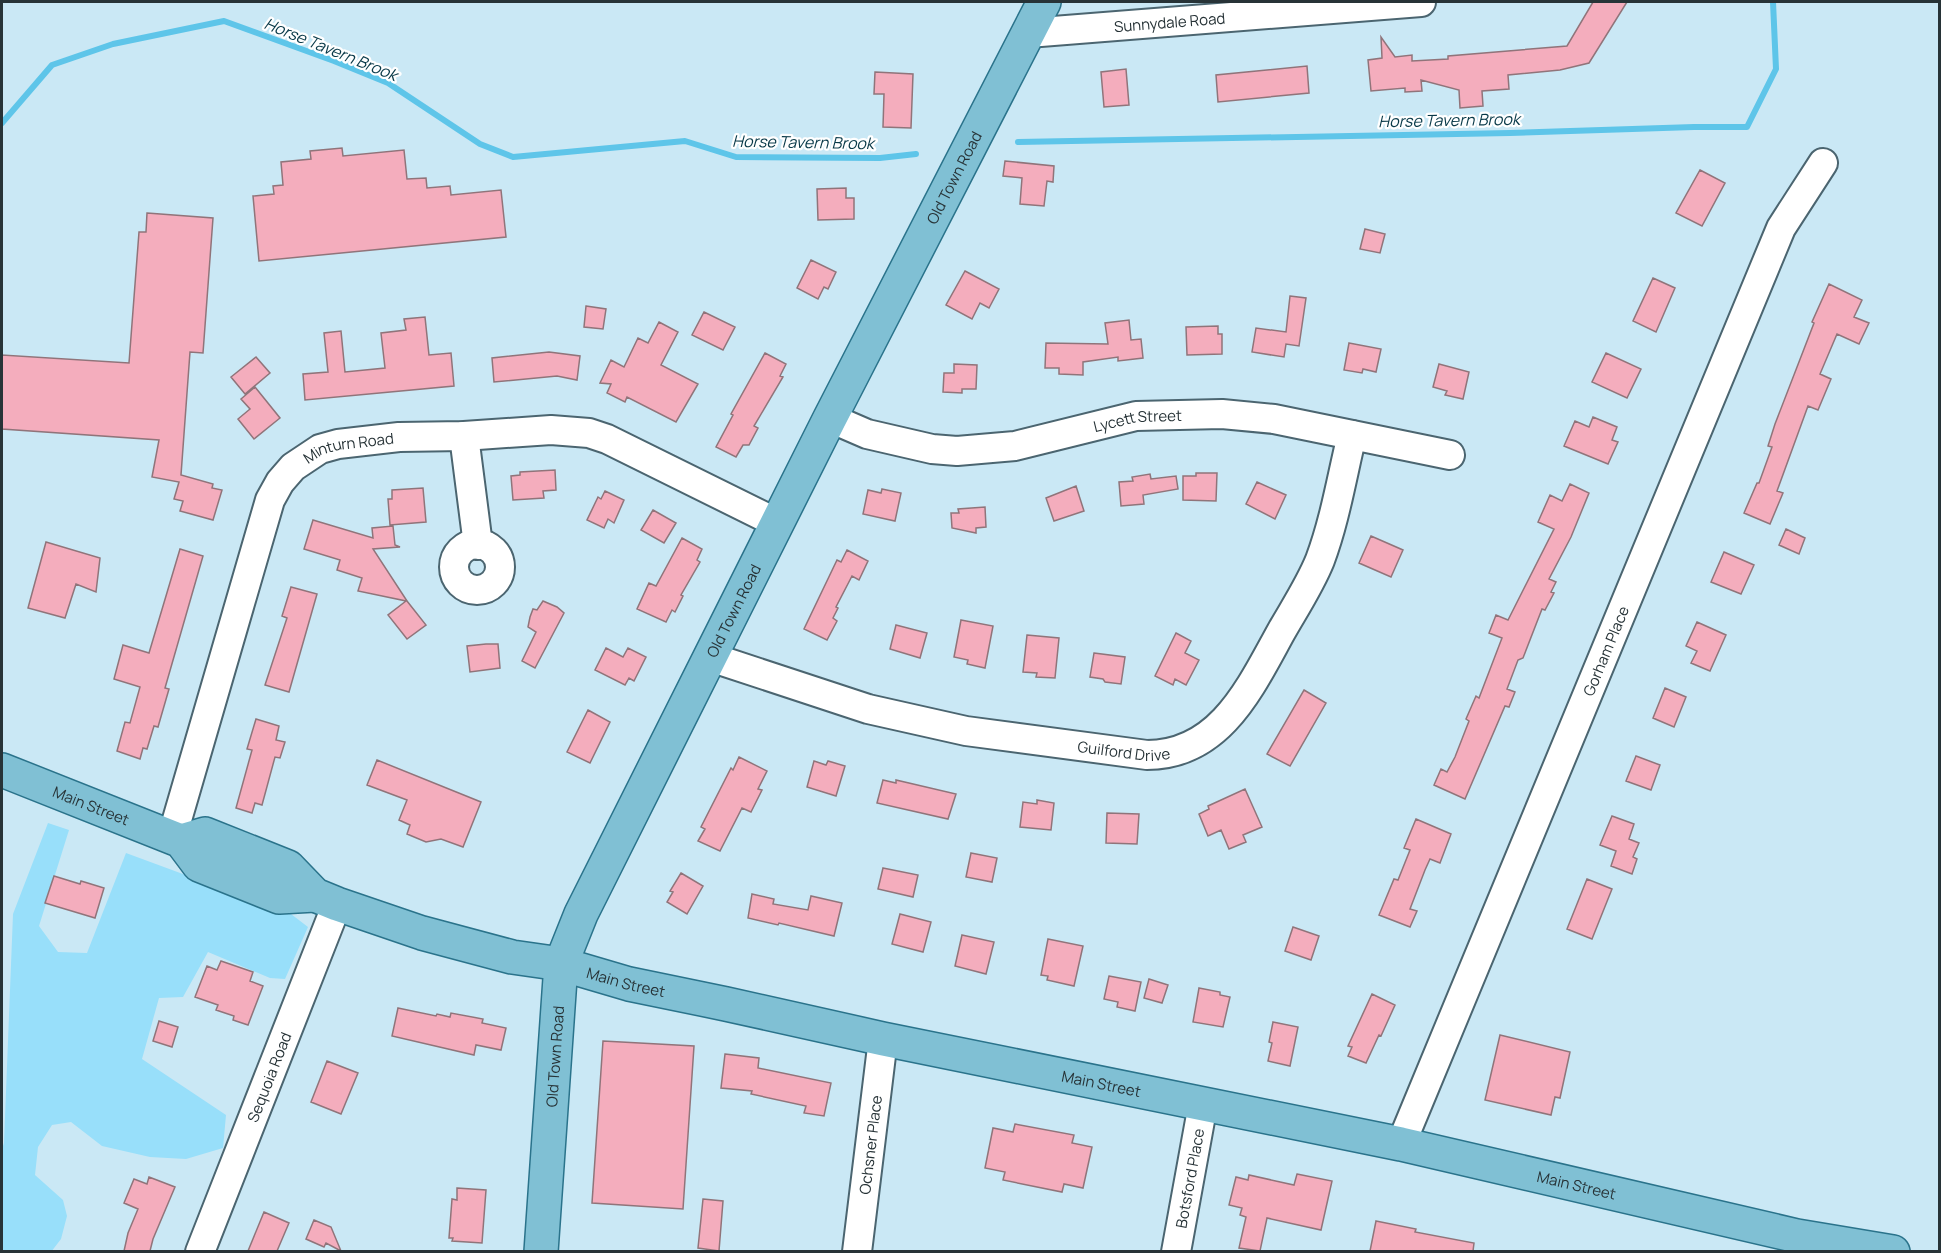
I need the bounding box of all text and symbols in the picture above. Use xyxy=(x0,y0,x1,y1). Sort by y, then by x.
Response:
street label: Sunnydale Road xyxy=(1113,7,1226,37)
water label: Horse Tavern Brook xyxy=(261,12,403,87)
water label: Horse Tavern Brook xyxy=(1378,108,1522,132)
street label: Old Town Road xyxy=(921,128,986,227)
water label: Horse Tavern Brook xyxy=(732,130,876,154)
street label: Lycett Street xyxy=(1091,404,1182,437)
street label: Minturn Road xyxy=(299,427,395,468)
street label: Old Town Road xyxy=(701,561,765,661)
street label: Gorham Place xyxy=(1578,602,1634,699)
street label: Guilford Drive xyxy=(1077,735,1172,766)
street label: Main Street xyxy=(50,781,133,830)
street label: Main Street xyxy=(584,962,667,1002)
street label: Old Town Road xyxy=(541,1005,569,1108)
street label: Sequoia Road xyxy=(242,1029,296,1125)
street label: Main Street xyxy=(1060,1065,1143,1102)
street label: Ochsner Place xyxy=(854,1094,887,1196)
street label: Botsford Place xyxy=(1170,1127,1209,1230)
street label: Main Street xyxy=(1535,1165,1618,1204)

